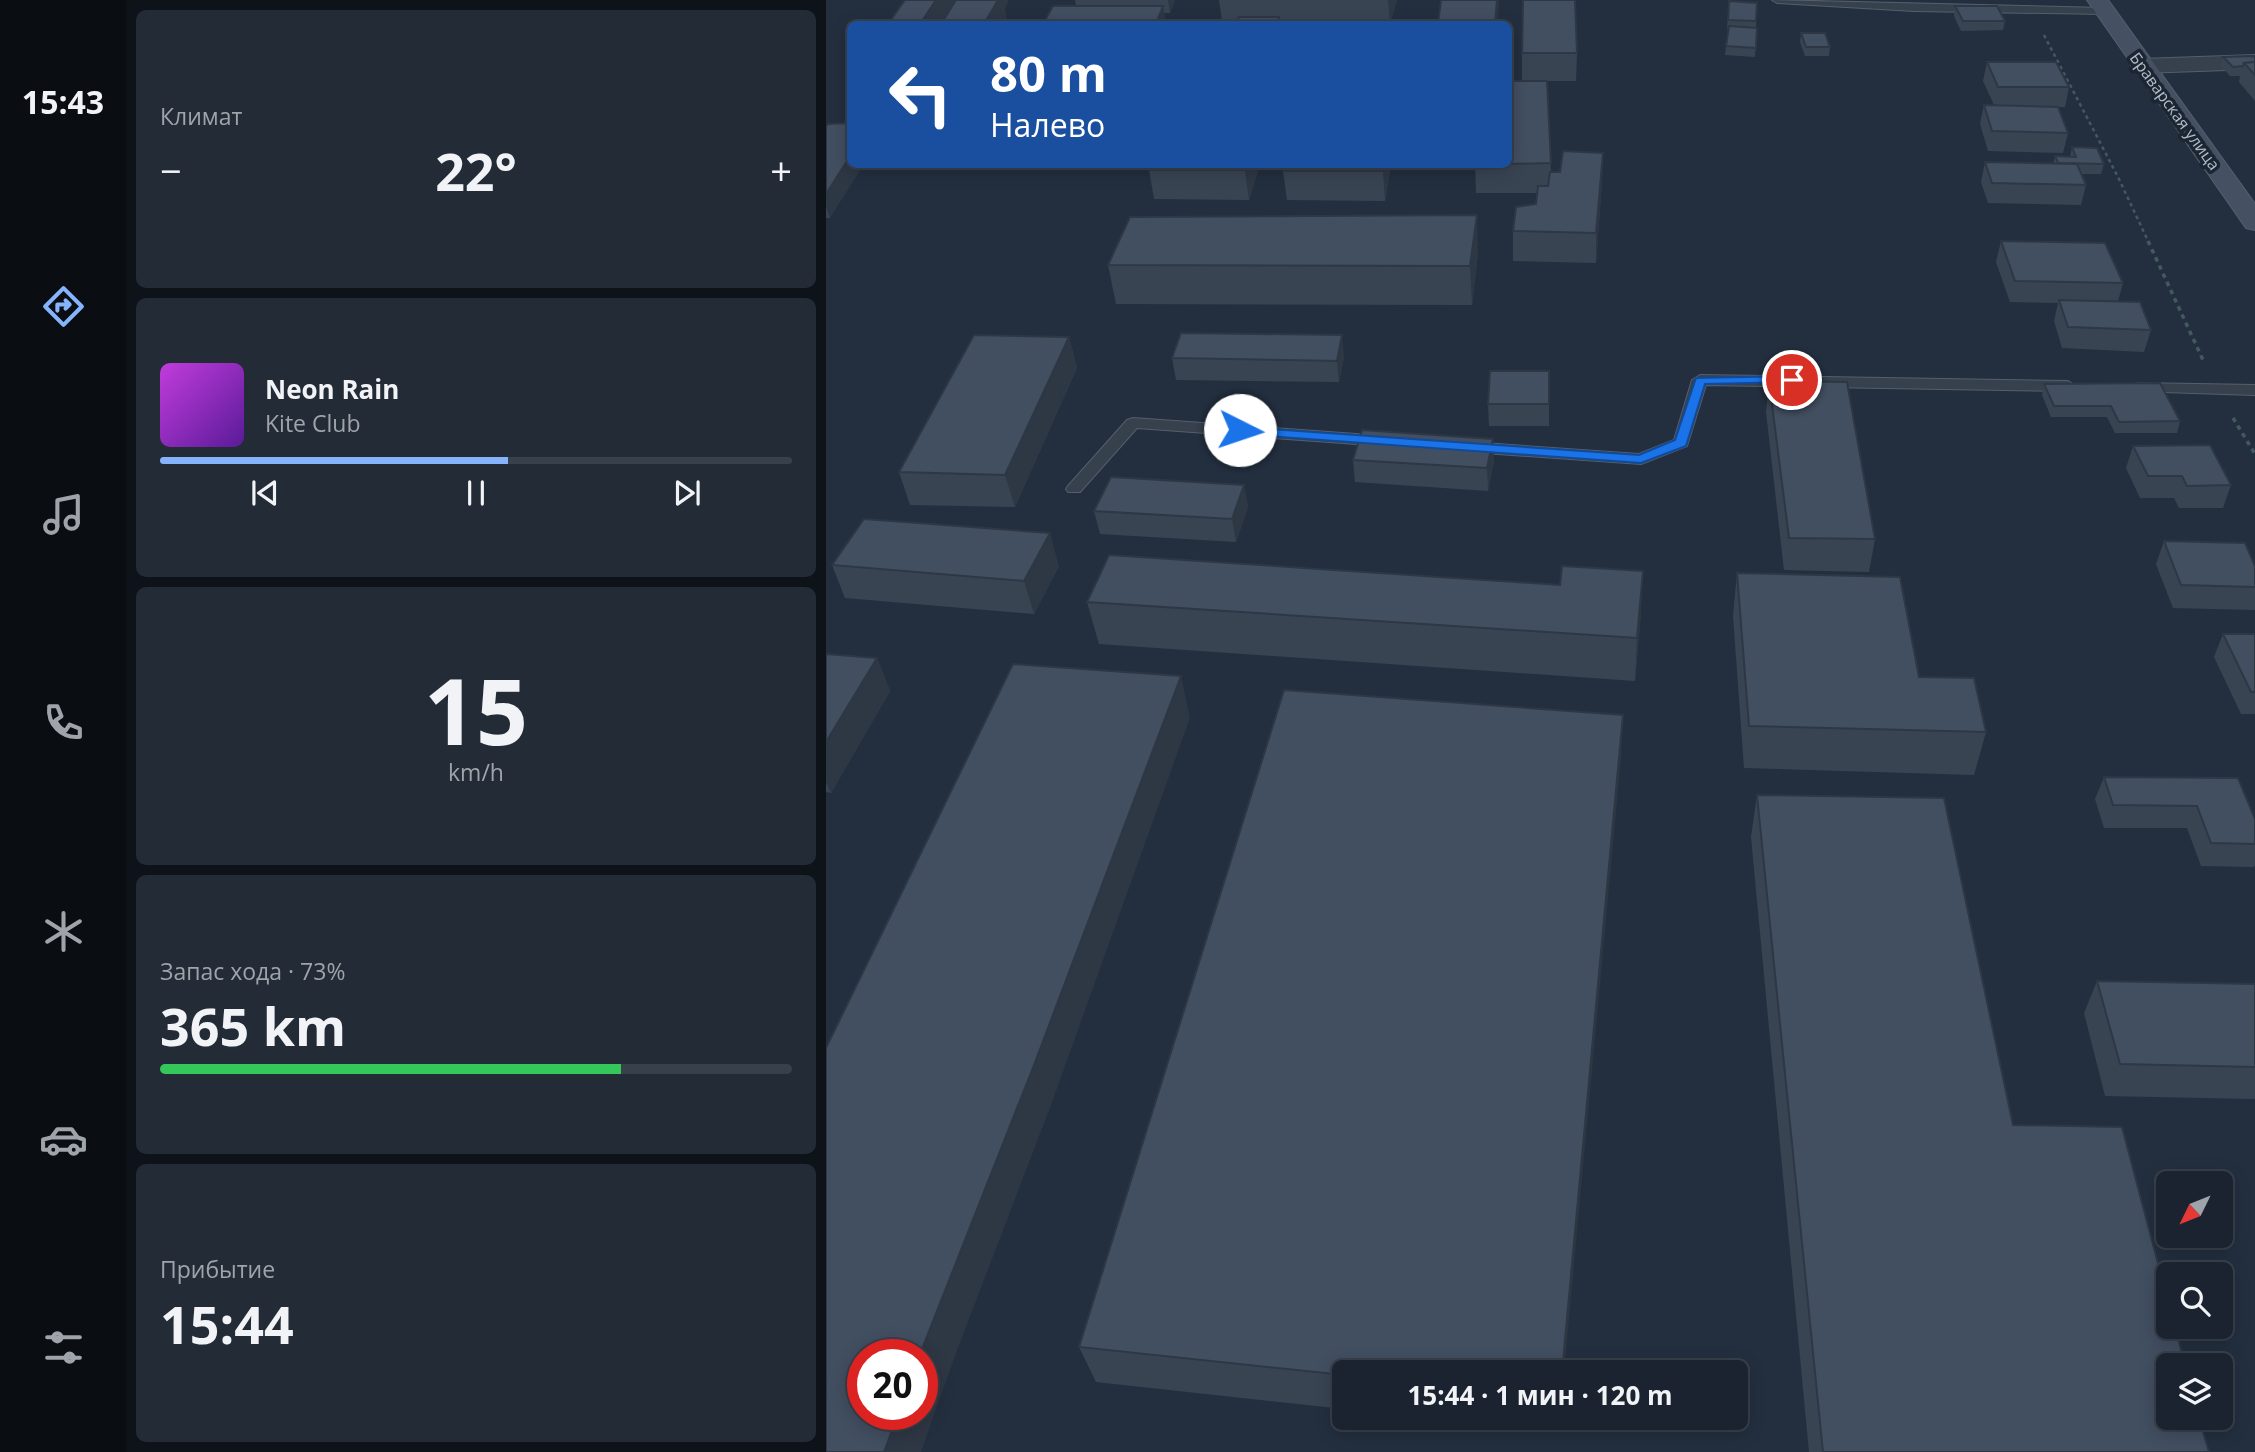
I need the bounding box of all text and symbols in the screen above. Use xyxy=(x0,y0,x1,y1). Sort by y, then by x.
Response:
text: 80 m xyxy=(990,40,1107,106)
street label: Браварская улица xyxy=(2125,48,2225,174)
icon: left xyxy=(875,49,966,140)
text: 15:43 xyxy=(22,80,104,123)
text: Климат xyxy=(160,100,242,132)
text: Налево xyxy=(990,103,1105,146)
text: 22° xyxy=(435,135,517,206)
text: − xyxy=(160,144,182,196)
text: + xyxy=(770,144,792,196)
icon: directions xyxy=(39,282,88,331)
pin xyxy=(1762,350,1822,410)
icon: arrive xyxy=(1773,361,1811,399)
text: Neon Rain xyxy=(265,371,399,407)
position arrow xyxy=(1203,393,1277,467)
text: Kite Club xyxy=(265,407,360,439)
icon: previous xyxy=(246,474,284,512)
icon: pause xyxy=(457,474,495,512)
icon: next xyxy=(668,474,706,512)
icon: music xyxy=(39,490,88,539)
text: 15 xyxy=(424,648,528,772)
icon: phone xyxy=(39,698,88,747)
text: km/h xyxy=(448,756,504,788)
icon: climate xyxy=(39,907,88,956)
text: Запас хода · 73% xyxy=(160,955,345,987)
text: 365 km xyxy=(160,990,346,1061)
icon: car xyxy=(39,1115,88,1164)
north arrow xyxy=(2156,1171,2233,1248)
map controls xyxy=(2156,1171,2233,1430)
text: Прибытие xyxy=(160,1253,275,1285)
button: search xyxy=(2156,1262,2233,1339)
text: 15:44 xyxy=(160,1288,294,1359)
icon: filters xyxy=(39,1323,88,1372)
speed limit sign: 20 xyxy=(847,1339,938,1430)
button: layers xyxy=(2156,1353,2233,1430)
text: 15:44 · 1 мин · 120 m xyxy=(1407,1377,1673,1413)

